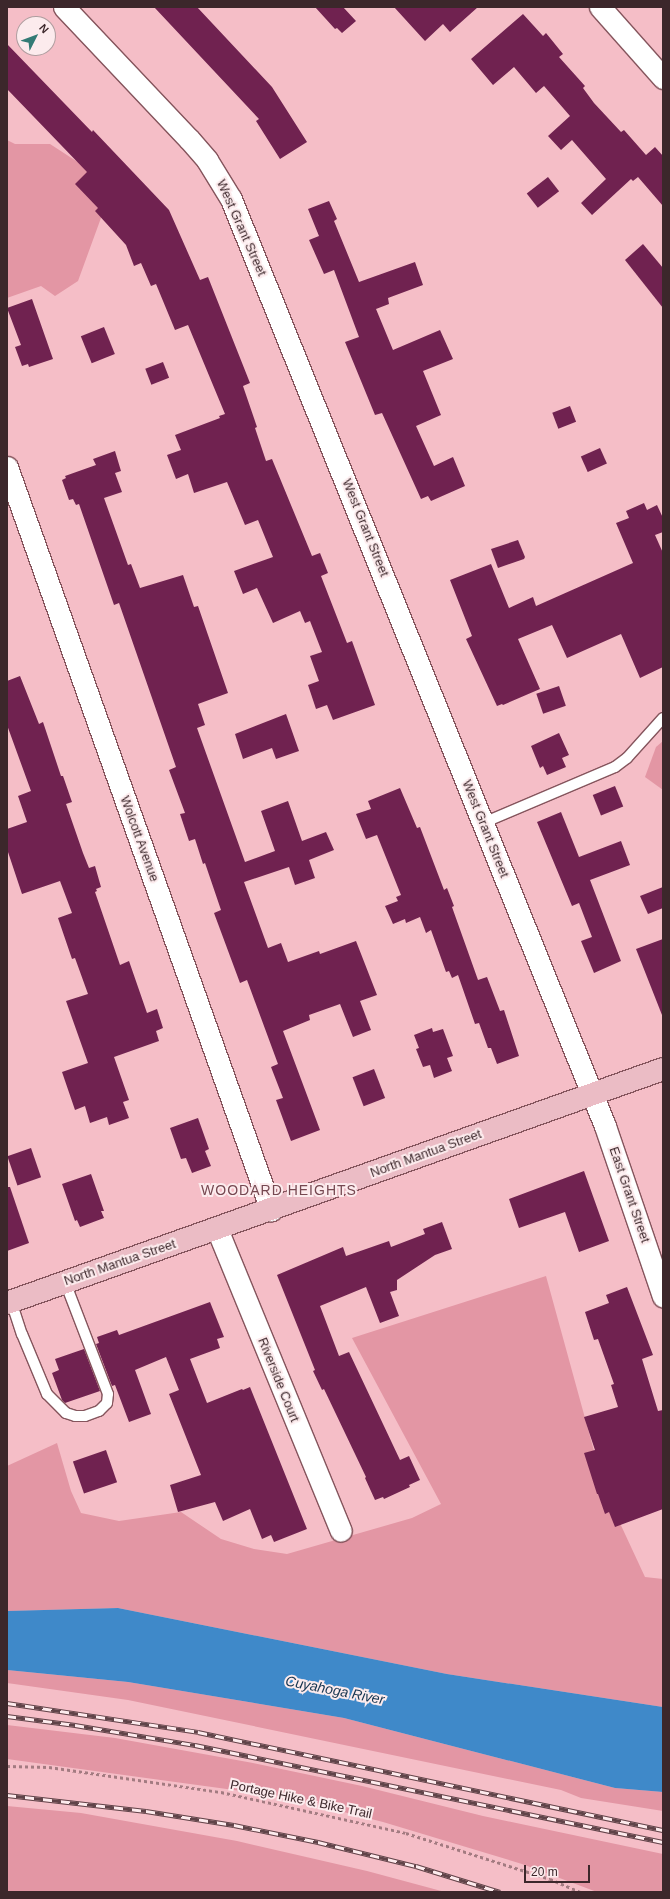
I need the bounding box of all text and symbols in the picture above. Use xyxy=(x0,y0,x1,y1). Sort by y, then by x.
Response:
north arrow xyxy=(16,16,56,56)
text: N xyxy=(37,22,51,36)
street label: West Grant Street xyxy=(213,177,269,279)
street label: West Grant Street xyxy=(338,477,392,579)
street label: West Grant Street xyxy=(458,778,512,880)
street label: Wolcott Avenue xyxy=(116,794,162,884)
street label: North Mantua Street xyxy=(368,1127,484,1181)
street label: East Grant Street xyxy=(605,1145,653,1245)
district label: WOODARD HEIGHTS xyxy=(201,1182,357,1198)
street label: North Mantua Street xyxy=(62,1237,178,1289)
street label: Riverside Court xyxy=(254,1336,302,1424)
water label: Cuyahoga River xyxy=(284,1672,386,1708)
street label: Portage Hike & Bike Trail xyxy=(229,1777,373,1823)
scale bar xyxy=(526,1857,592,1883)
text: 20 m xyxy=(531,1865,558,1879)

